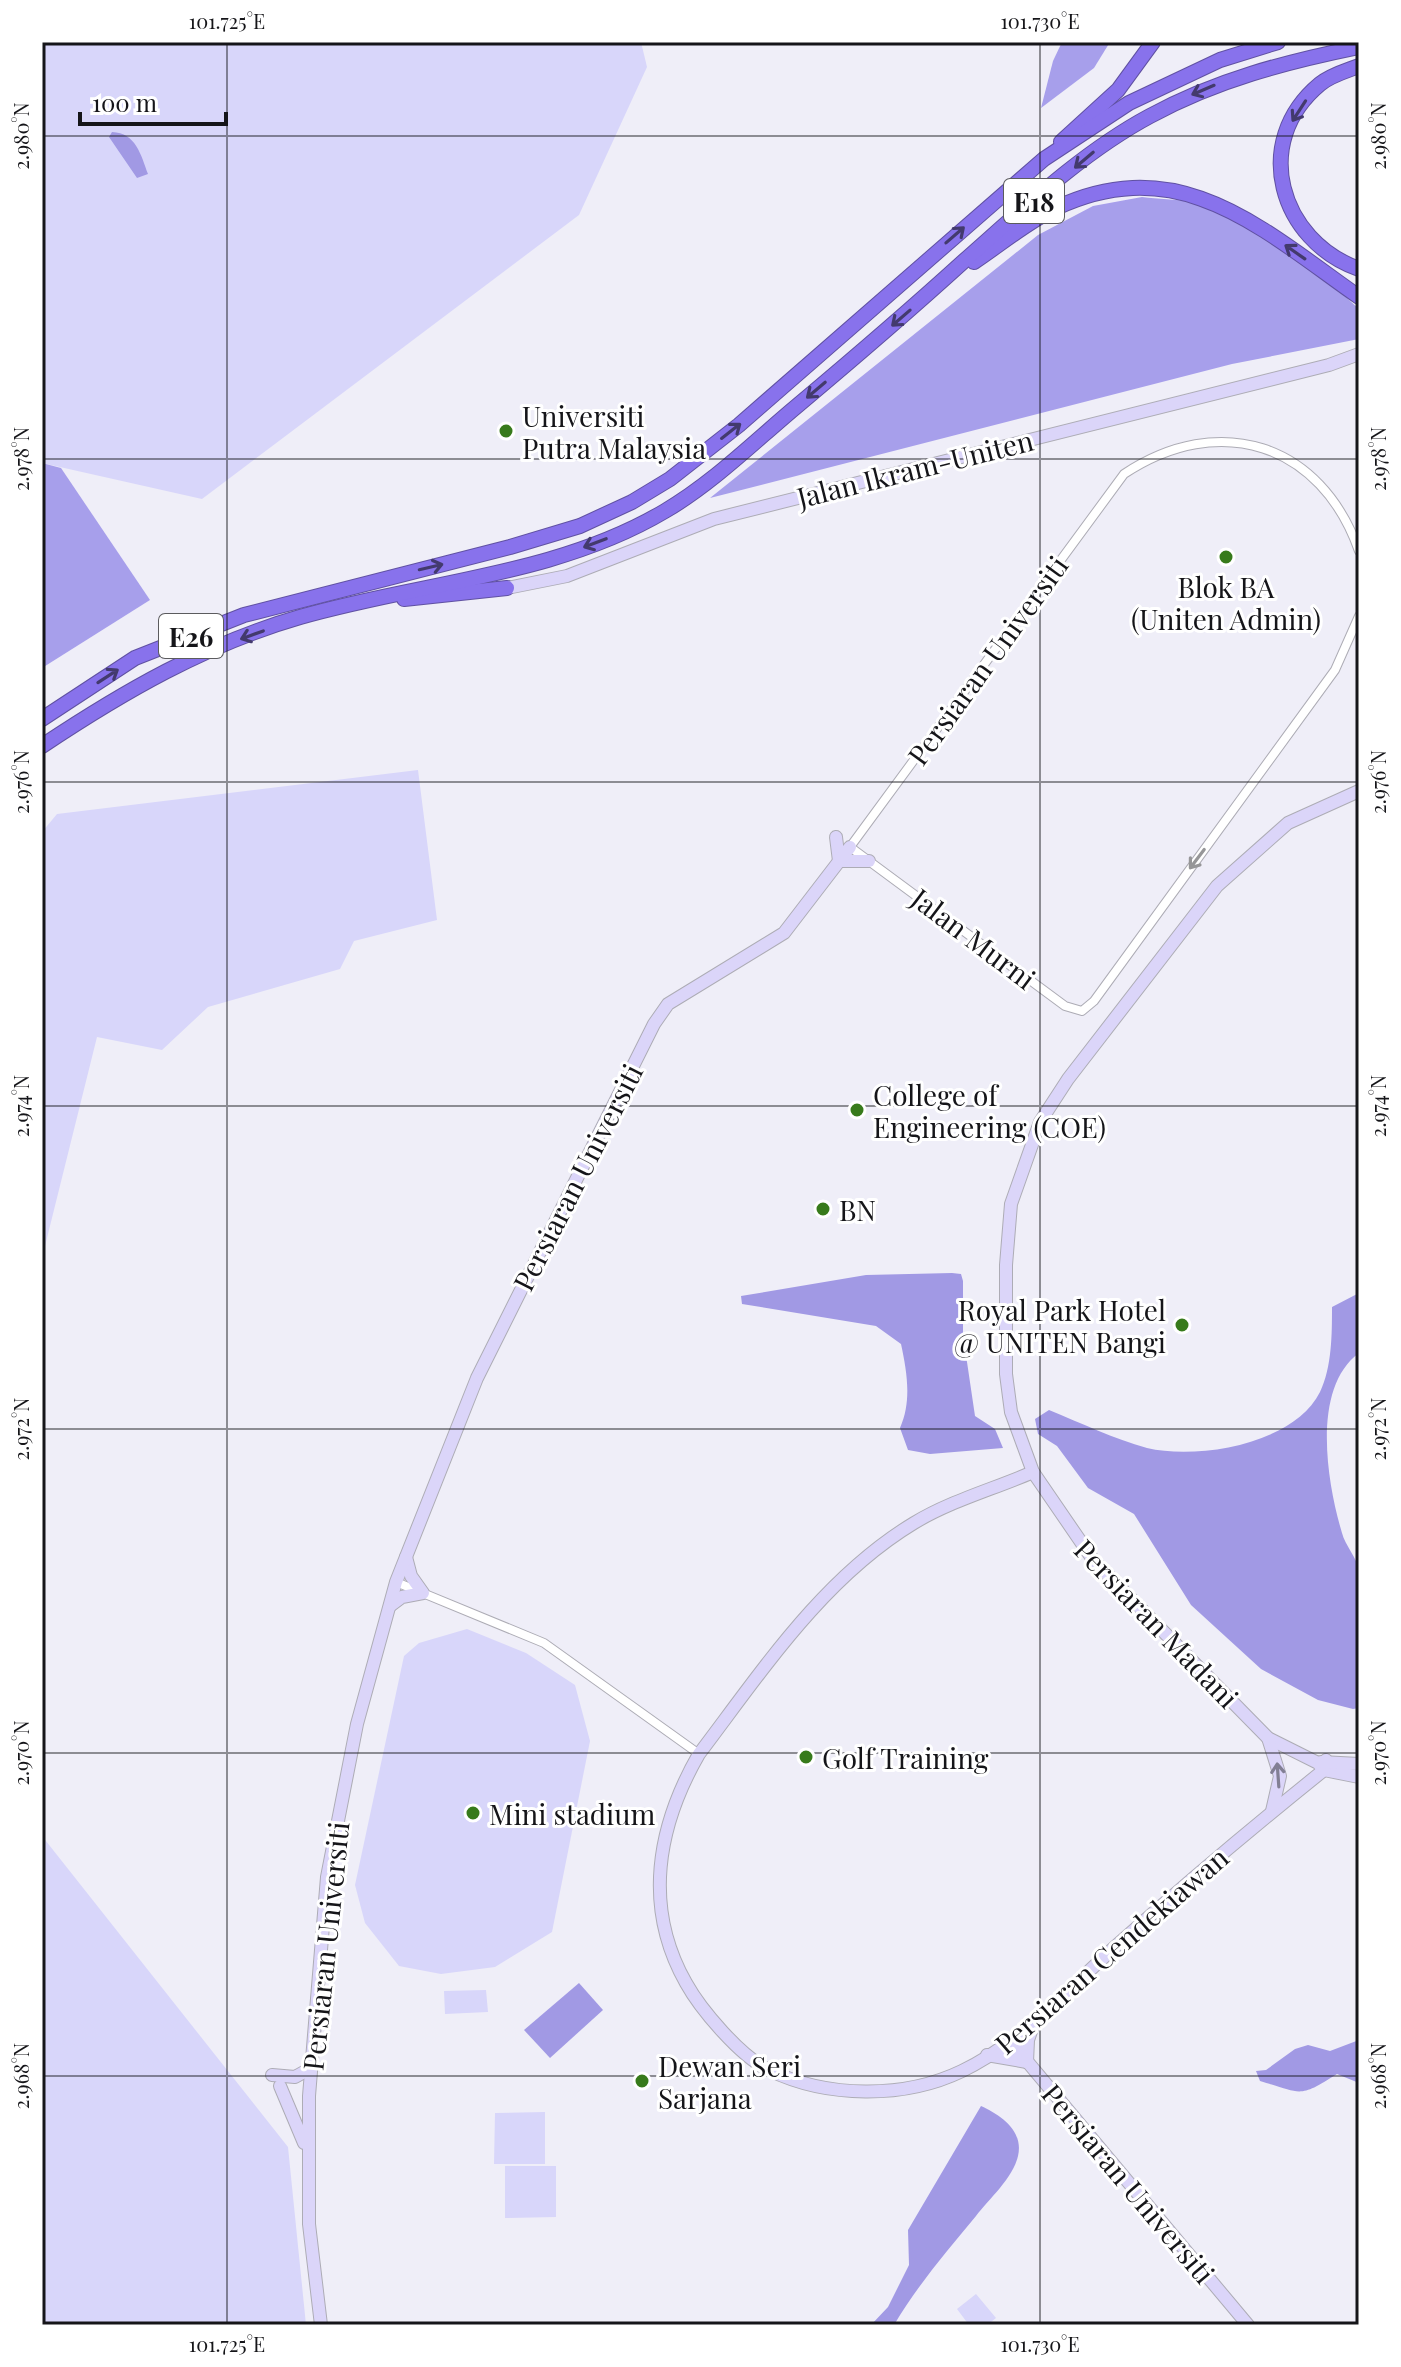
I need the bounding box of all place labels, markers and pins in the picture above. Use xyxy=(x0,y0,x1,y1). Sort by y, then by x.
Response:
place label: Universiti Putra Malaysia xyxy=(522,397,706,466)
marker: Universiti Putra Malaysia xyxy=(497,422,515,440)
marker: Blok BA (Uniten Admin) xyxy=(1217,548,1235,566)
place label: Blok BA (Uniten Admin) xyxy=(1131,568,1321,637)
place label: College of Engineering (COE) xyxy=(873,1076,1106,1145)
marker: College of Engineering (COE) xyxy=(848,1101,866,1119)
place label: BN xyxy=(839,1191,876,1228)
marker: BN xyxy=(814,1200,832,1218)
place label: Royal Park Hotel @ UNITEN Bangi xyxy=(954,1291,1166,1360)
marker: Royal Park Hotel @ UNITEN Bangi xyxy=(1173,1316,1191,1334)
place label: Golf Training xyxy=(822,1739,989,1776)
marker: Golf Training xyxy=(797,1748,815,1766)
place label: Mini stadium xyxy=(489,1795,656,1832)
marker: Mini stadium xyxy=(464,1804,482,1822)
place label: Dewan Seri Sarjana xyxy=(658,2047,801,2116)
marker: Dewan Seri Sarjana xyxy=(633,2072,651,2090)

